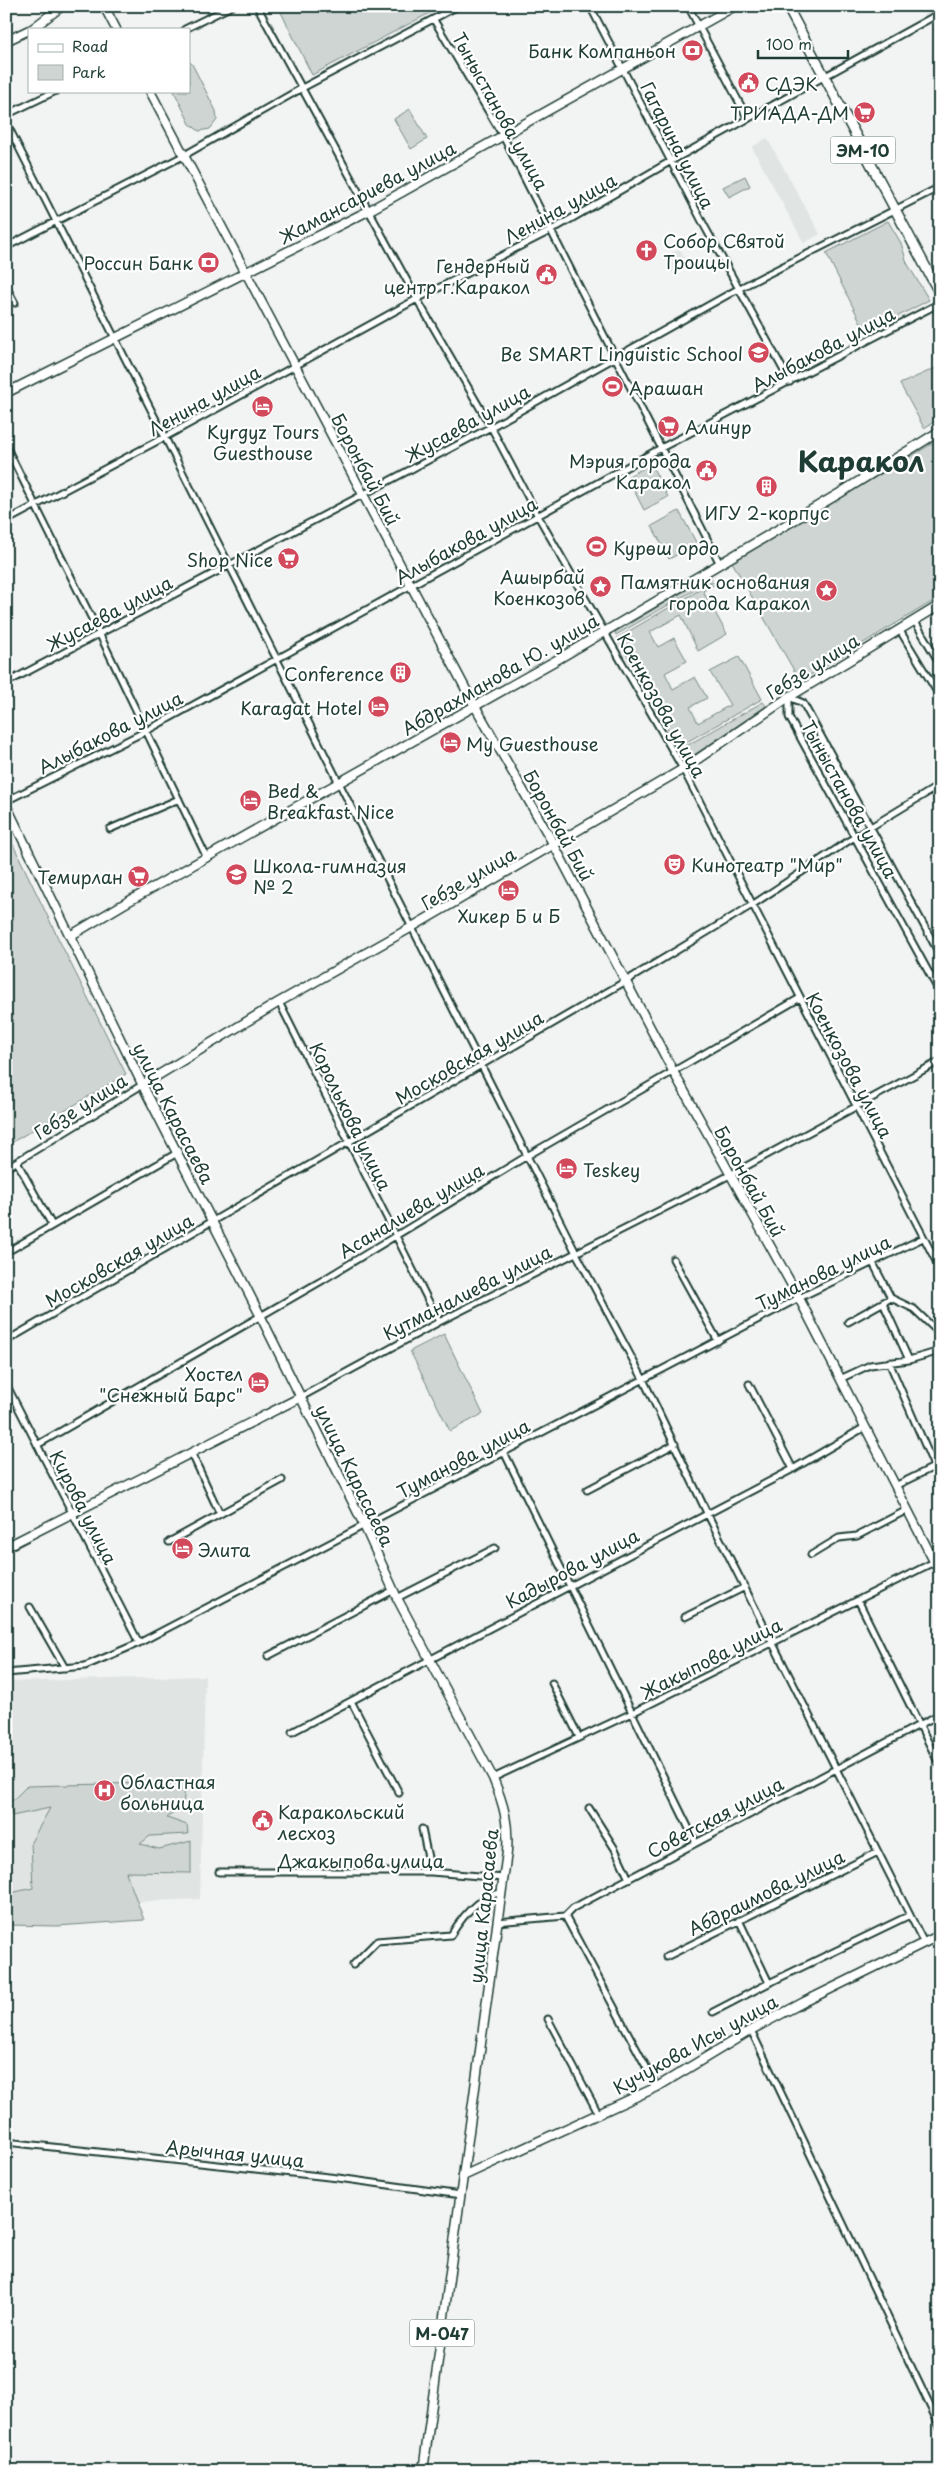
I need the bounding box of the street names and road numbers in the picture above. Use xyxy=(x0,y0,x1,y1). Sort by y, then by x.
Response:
street label: Тыныстанова улица xyxy=(446,27,556,195)
street label: Гагарина улица xyxy=(634,77,722,214)
street label: Жамансариева улица xyxy=(274,134,461,250)
road number: ЭМ-10 xyxy=(830,136,896,164)
street label: Ленина улица xyxy=(499,166,622,250)
street label: Алыбакова улица xyxy=(746,299,900,398)
street label: Ленина улица xyxy=(143,358,266,442)
street label: Жусаева улица xyxy=(399,377,535,469)
street label: Боронбай Бий xyxy=(325,408,407,530)
street label: Алыбакова улица xyxy=(390,489,543,590)
street label: Жусаева улица xyxy=(41,568,178,658)
street label: Абдрахманова Ю. улица xyxy=(397,606,604,741)
street label: Гебзе улица xyxy=(760,626,865,705)
street label: Коенкозова улица xyxy=(611,628,713,783)
street label: Алыбакова улица xyxy=(33,684,188,780)
street label: Тыныстанова улица xyxy=(795,715,905,883)
street label: Боронбай Бий xyxy=(517,765,601,885)
street label: Гебзе улица xyxy=(415,840,521,916)
street label: Коенкозова улица xyxy=(800,987,900,1143)
street label: Московская улица xyxy=(390,1003,549,1111)
street label: Королькова улица xyxy=(303,1037,399,1195)
street label: улица Карасаева xyxy=(127,1038,222,1189)
street label: Гебзе улица xyxy=(28,1066,133,1145)
street label: Боронбай Бий xyxy=(708,1121,792,1241)
street label: Асаналиева улица xyxy=(333,1155,489,1264)
street label: Московская улица xyxy=(40,1206,199,1314)
street label: Туманова улица xyxy=(751,1227,896,1316)
street label: Кутманалиева улица xyxy=(378,1237,557,1346)
street label: улица Карасаева xyxy=(309,1399,402,1552)
street label: Туманова улица xyxy=(392,1411,535,1504)
street label: Кирова улица xyxy=(44,1445,125,1569)
street label: Кадырова улица xyxy=(500,1521,644,1615)
street label: Жакыпова улица xyxy=(635,1610,787,1706)
street label: Советская улица xyxy=(642,1769,789,1864)
street label: улица Карасаева xyxy=(461,1826,505,1985)
street label: Абдраимова улица xyxy=(683,1842,849,1942)
street label: Джакыпова улица xyxy=(277,1847,445,1874)
street label: Кучукова Исы улица xyxy=(608,1987,783,2101)
street label: Арычная улица xyxy=(164,2132,306,2174)
road number: М-047 xyxy=(410,2320,474,2346)

